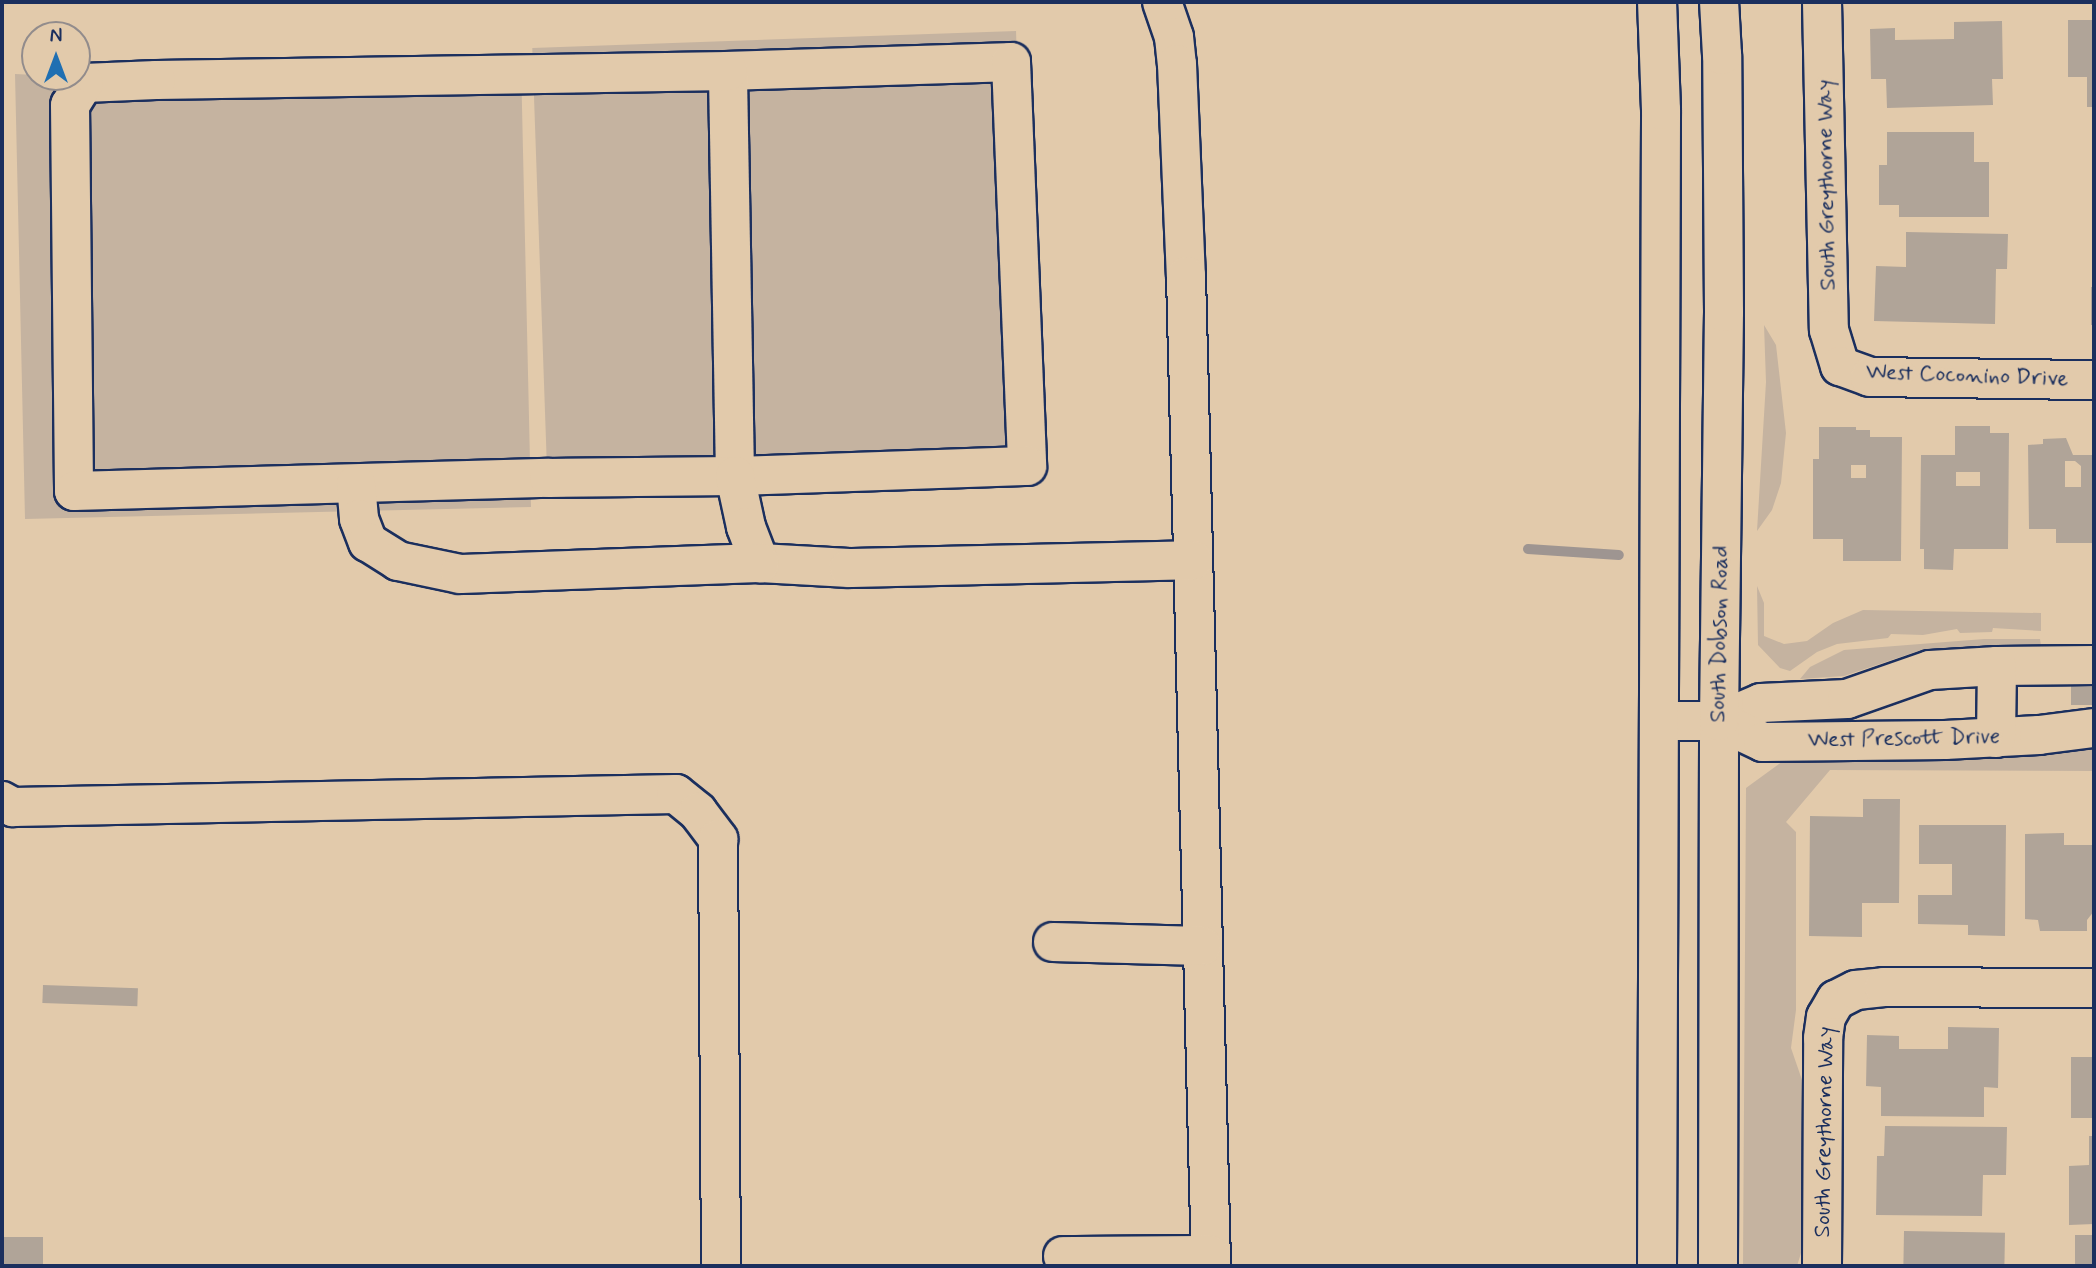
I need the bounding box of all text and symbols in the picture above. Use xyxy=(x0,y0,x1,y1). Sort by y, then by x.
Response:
north arrow xyxy=(21,21,91,91)
text: N xyxy=(50,24,62,49)
street label: South Greythorne Way xyxy=(1811,78,1843,292)
street label: West Coconino Drive xyxy=(1866,359,2068,393)
street label: South Dobson Road xyxy=(1705,545,1735,723)
street label: West Prescott Drive xyxy=(1808,724,2000,754)
street label: South Greythorne Way xyxy=(1809,1025,1841,1239)

